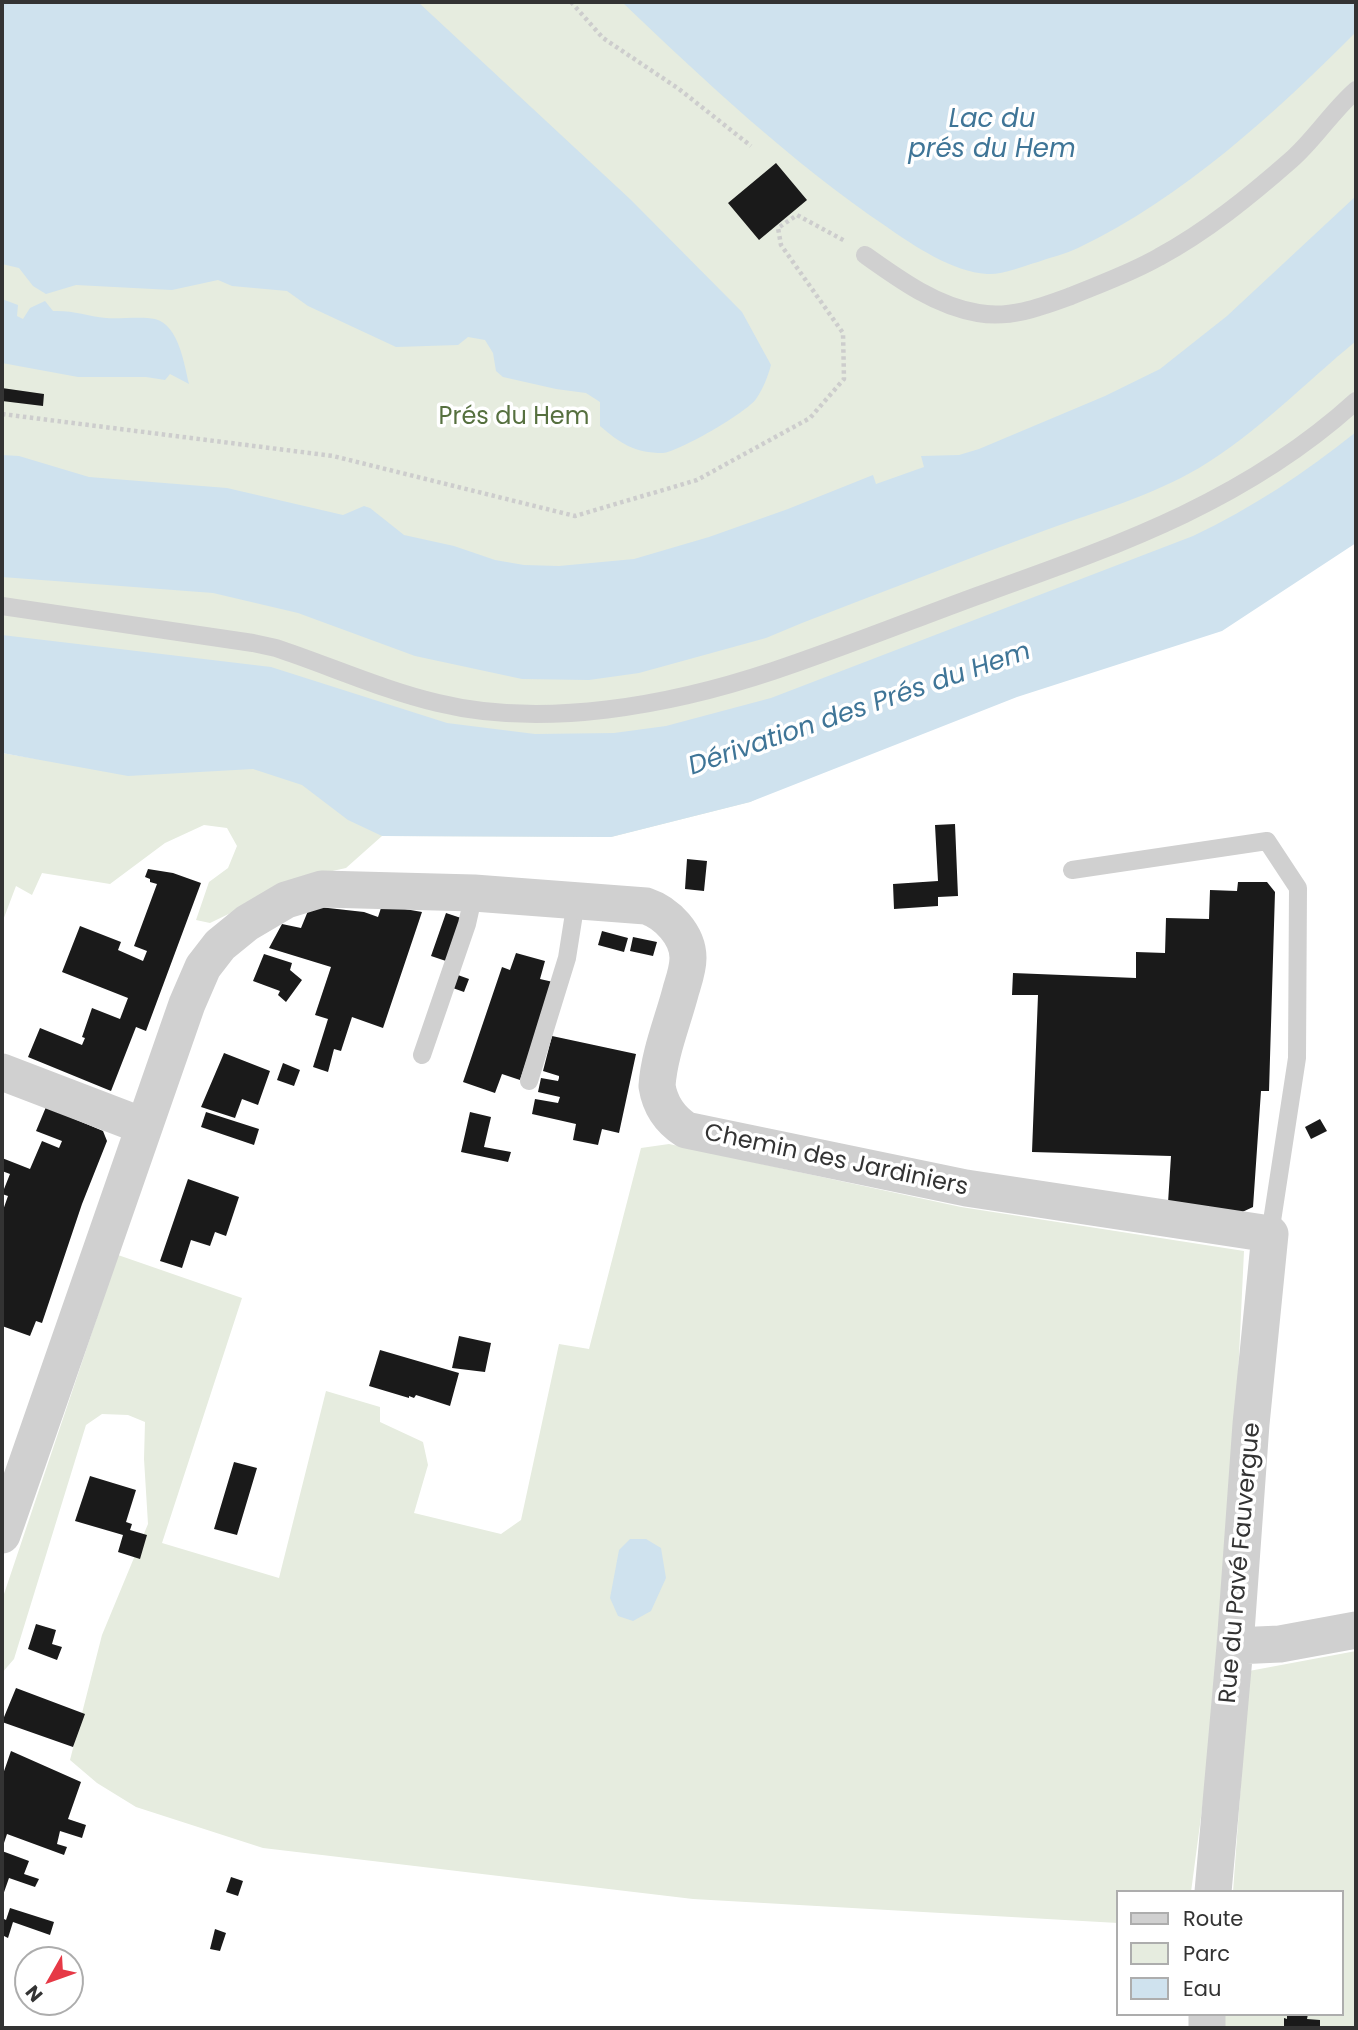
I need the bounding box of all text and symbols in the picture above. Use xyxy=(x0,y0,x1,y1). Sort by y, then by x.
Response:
water label: Lac du prés du Hem xyxy=(908,104,1076,166)
park label: Prés du Hem xyxy=(439,404,589,432)
water label: Dérivation des Prés du Hem xyxy=(685,637,1035,783)
street label: Chemin des Jardiniers xyxy=(702,1119,970,1203)
street label: Rue du Pavé Fauvergue xyxy=(1214,1422,1268,1704)
legend xyxy=(1116,1890,1344,2016)
text: Route xyxy=(1183,1904,1243,1933)
text: Parc xyxy=(1183,1939,1230,1968)
north arrow xyxy=(14,1946,84,2016)
text: Eau xyxy=(1183,1974,1221,2003)
text: N xyxy=(19,1979,49,2008)

